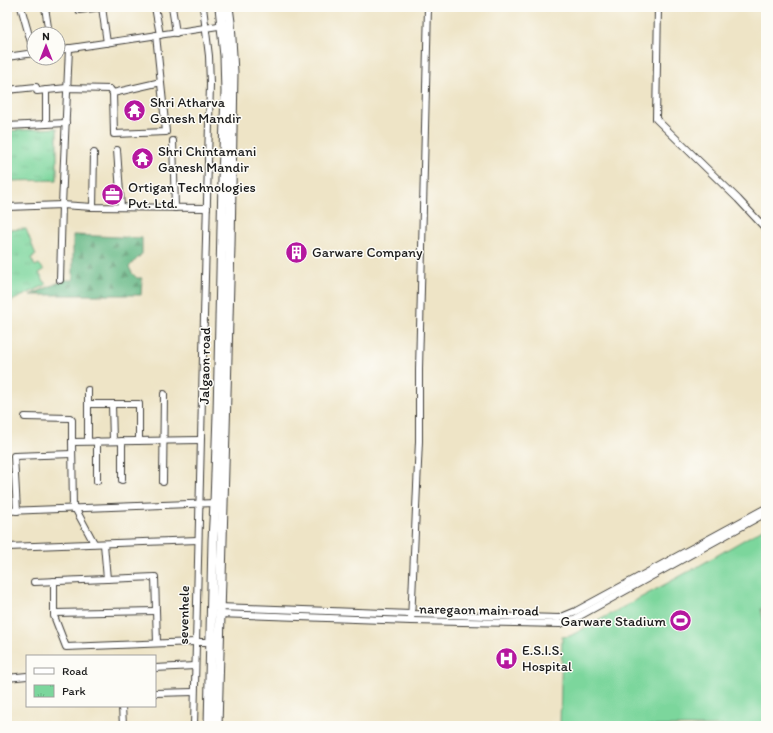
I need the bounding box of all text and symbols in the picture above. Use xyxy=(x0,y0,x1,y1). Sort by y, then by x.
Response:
north arrow xyxy=(26,26,66,66)
text: N xyxy=(42,30,50,43)
place label: Shri Atharva Ganesh Mandir xyxy=(150,94,242,127)
temple icon: Shri Atharva Ganesh Mandir xyxy=(122,97,148,123)
place label: Shri Chintamani Ganesh Mandir xyxy=(158,143,256,176)
temple icon: Shri Chintamani Ganesh Mandir xyxy=(130,146,156,172)
place label: Ortigan Technologies Pvt. Ltd. xyxy=(128,179,256,212)
office icon: Ortigan Technologies Pvt. Ltd. xyxy=(100,182,126,208)
building icon: Garware Company xyxy=(283,239,309,265)
place label: Garware Company xyxy=(312,244,423,261)
street label: Jalgaon road xyxy=(196,327,214,405)
street label: sevenhele xyxy=(175,585,193,645)
street label: naregaon main road xyxy=(419,600,540,620)
sports icon: Garware Stadium xyxy=(668,608,694,634)
place label: Garware Stadium xyxy=(561,613,666,630)
place label: E.S.I.S. Hospital xyxy=(522,642,572,675)
hospital icon: E.S.I.S. Hospital xyxy=(493,645,519,671)
legend xyxy=(26,655,156,707)
text: Road xyxy=(62,664,88,678)
text: Park xyxy=(62,684,86,698)

